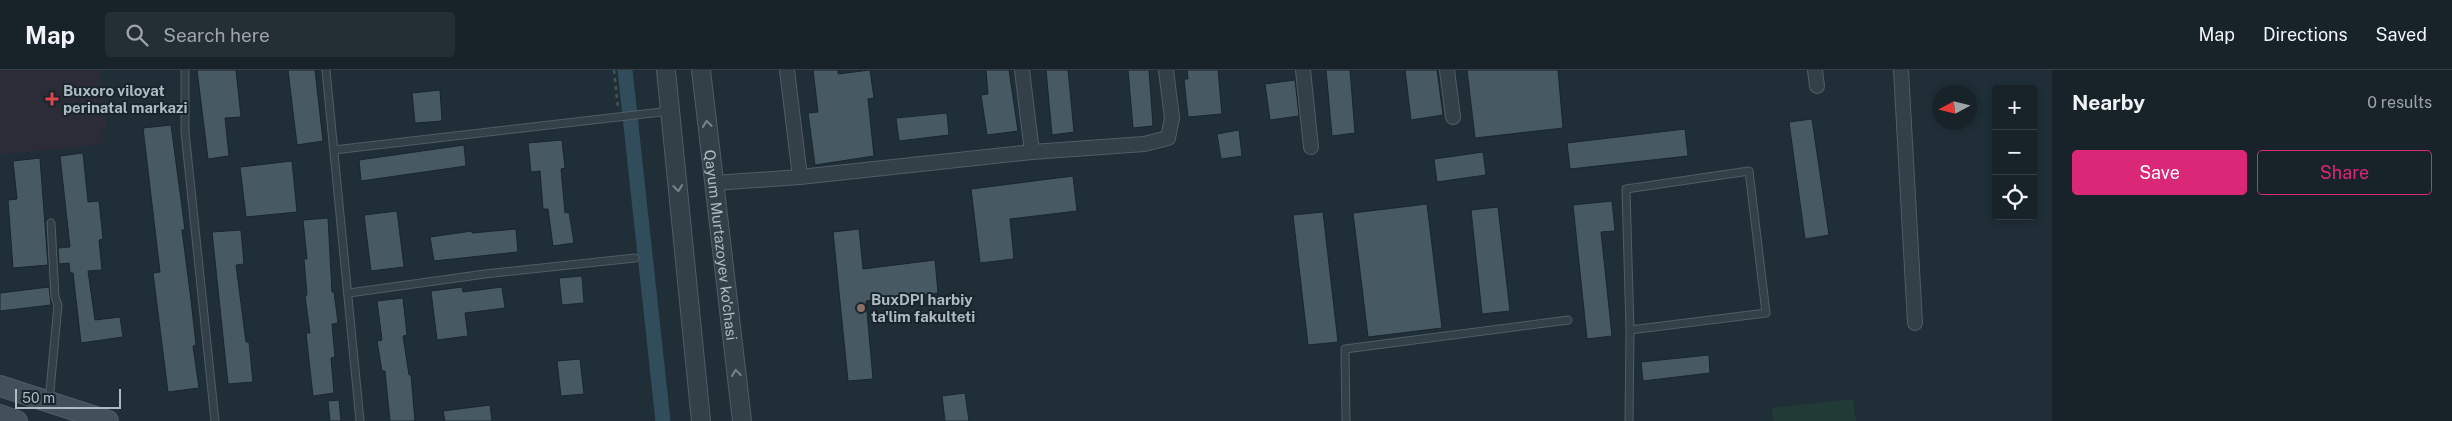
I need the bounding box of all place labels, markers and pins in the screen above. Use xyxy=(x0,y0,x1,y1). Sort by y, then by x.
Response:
place label: Buxoro viloyat perinatal markazi xyxy=(63,82,188,116)
marker: Buxoro viloyat perinatal markazi xyxy=(45,92,59,106)
place label: BuxDPI harbiy ta'lim fakulteti xyxy=(871,291,975,325)
marker: BuxDPI harbiy ta'lim fakulteti xyxy=(855,302,867,314)

